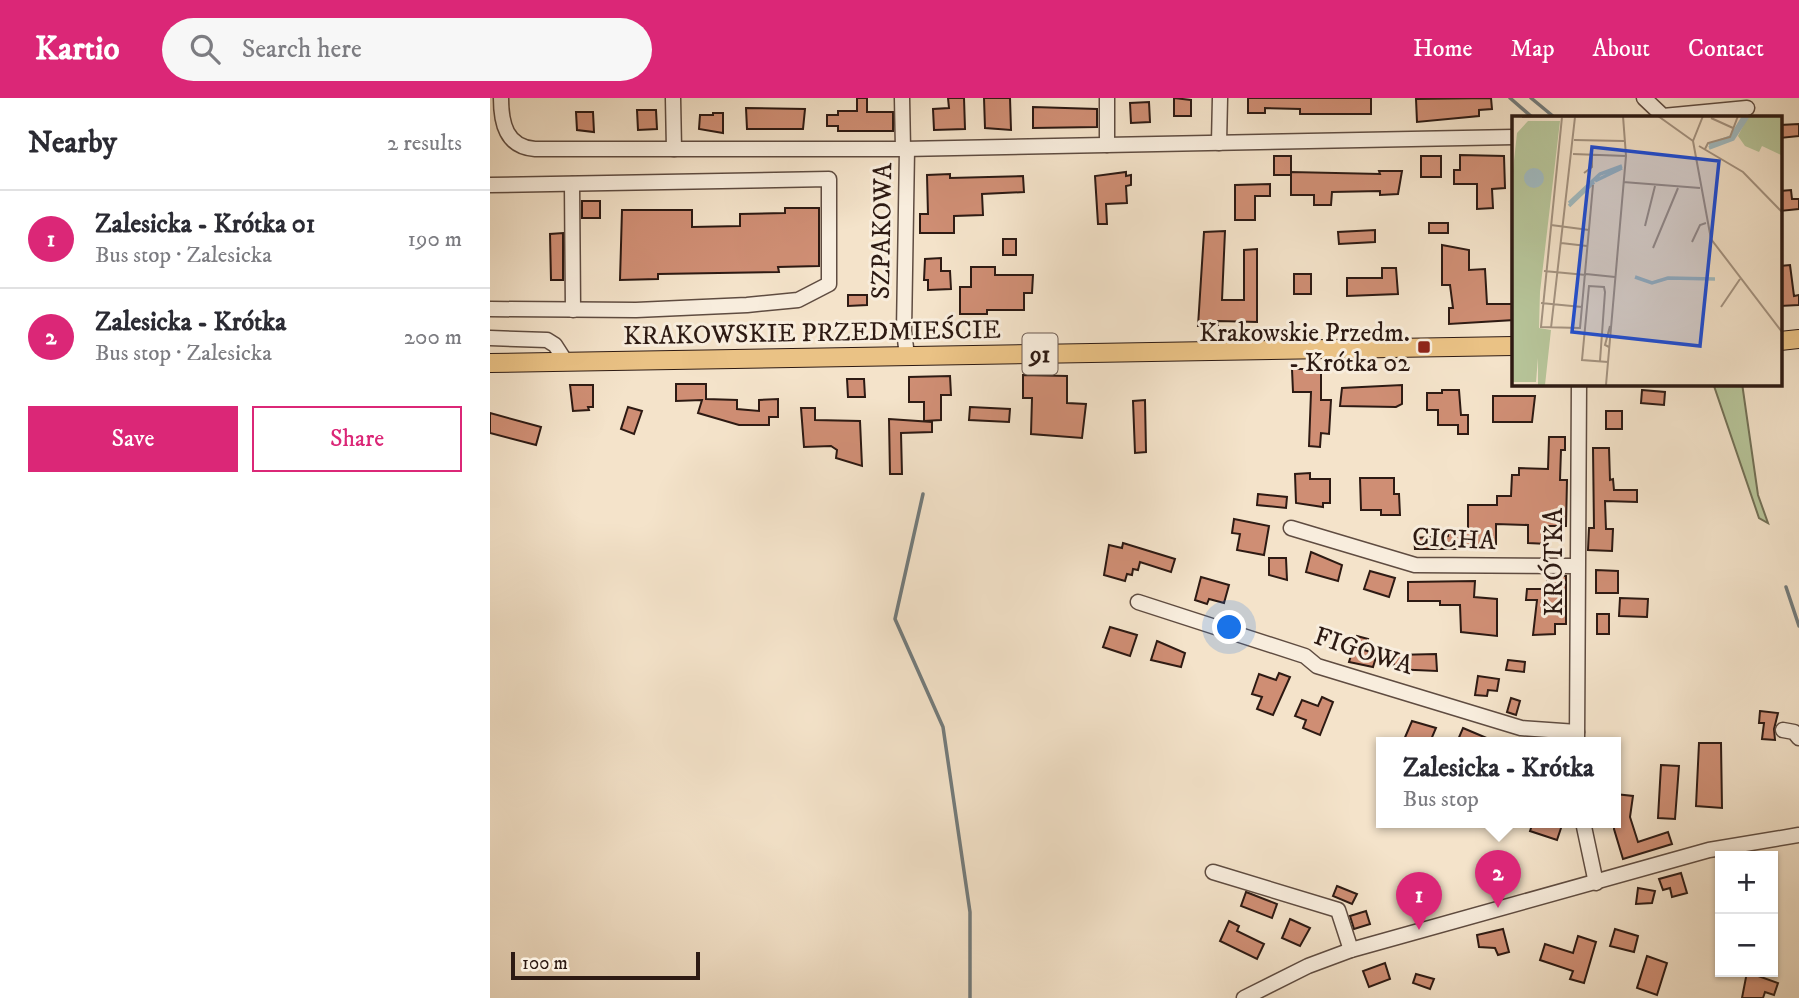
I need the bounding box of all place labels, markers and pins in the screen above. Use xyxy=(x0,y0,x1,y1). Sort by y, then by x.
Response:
place label: Krakowskie Przedm. - Krótka 02 xyxy=(1199,317,1410,380)
marker: Krakowskie Przedm. - Krótka 02 xyxy=(1416,339,1432,355)
pin: 2 xyxy=(1475,850,1521,908)
pin: 1 xyxy=(1396,872,1442,930)

